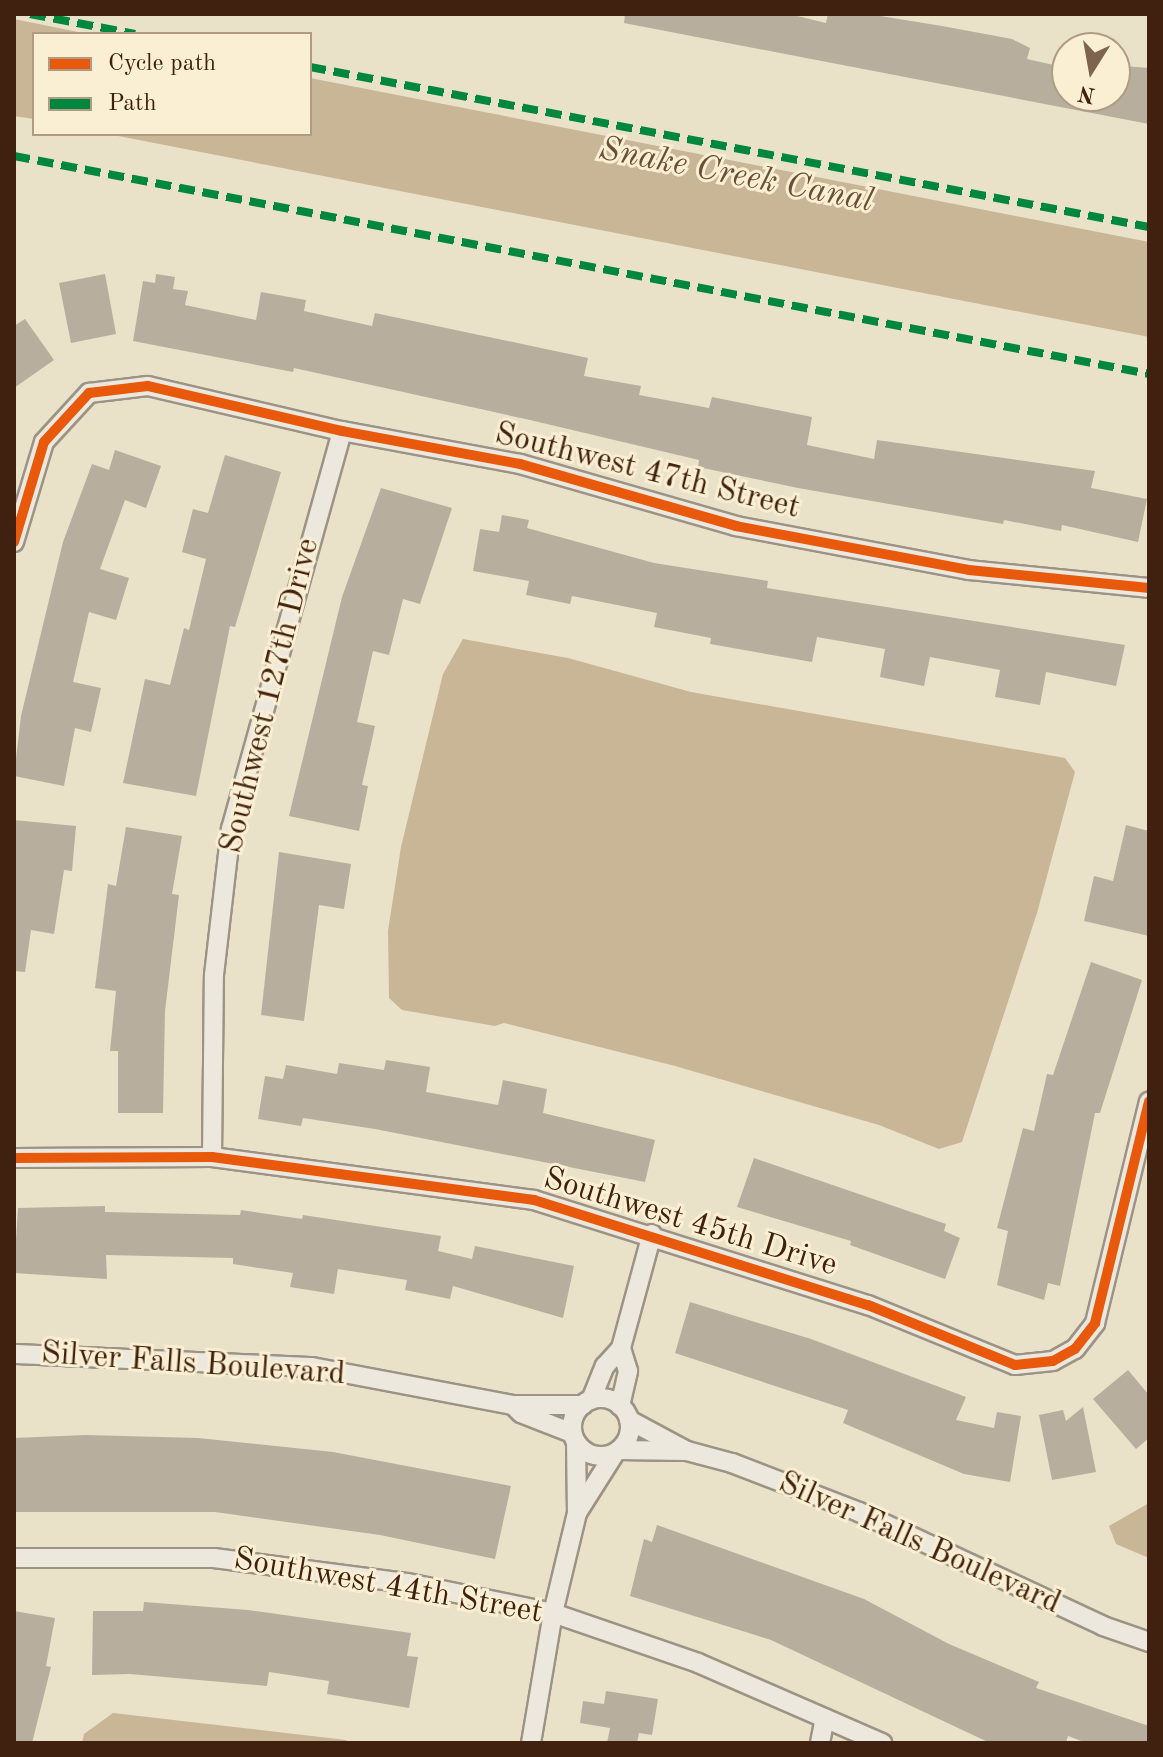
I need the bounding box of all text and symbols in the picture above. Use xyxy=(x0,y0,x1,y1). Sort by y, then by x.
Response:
legend xyxy=(32,32,312,136)
north arrow xyxy=(1051,32,1131,112)
text: Cycle path xyxy=(108,52,216,76)
text: N xyxy=(1076,81,1097,106)
text: Path xyxy=(108,92,157,116)
water label: Snake Creek Canal xyxy=(595,129,877,223)
street label: Southwest 47th Street xyxy=(491,416,803,528)
street label: Southwest 127th Drive xyxy=(213,534,329,858)
street label: Southwest 45th Drive xyxy=(539,1160,841,1286)
street label: Silver Falls Boulevard xyxy=(40,1335,346,1395)
street label: Silver Falls Boulevard xyxy=(772,1464,1066,1624)
street label: Southwest 44th Street xyxy=(231,1541,545,1633)

